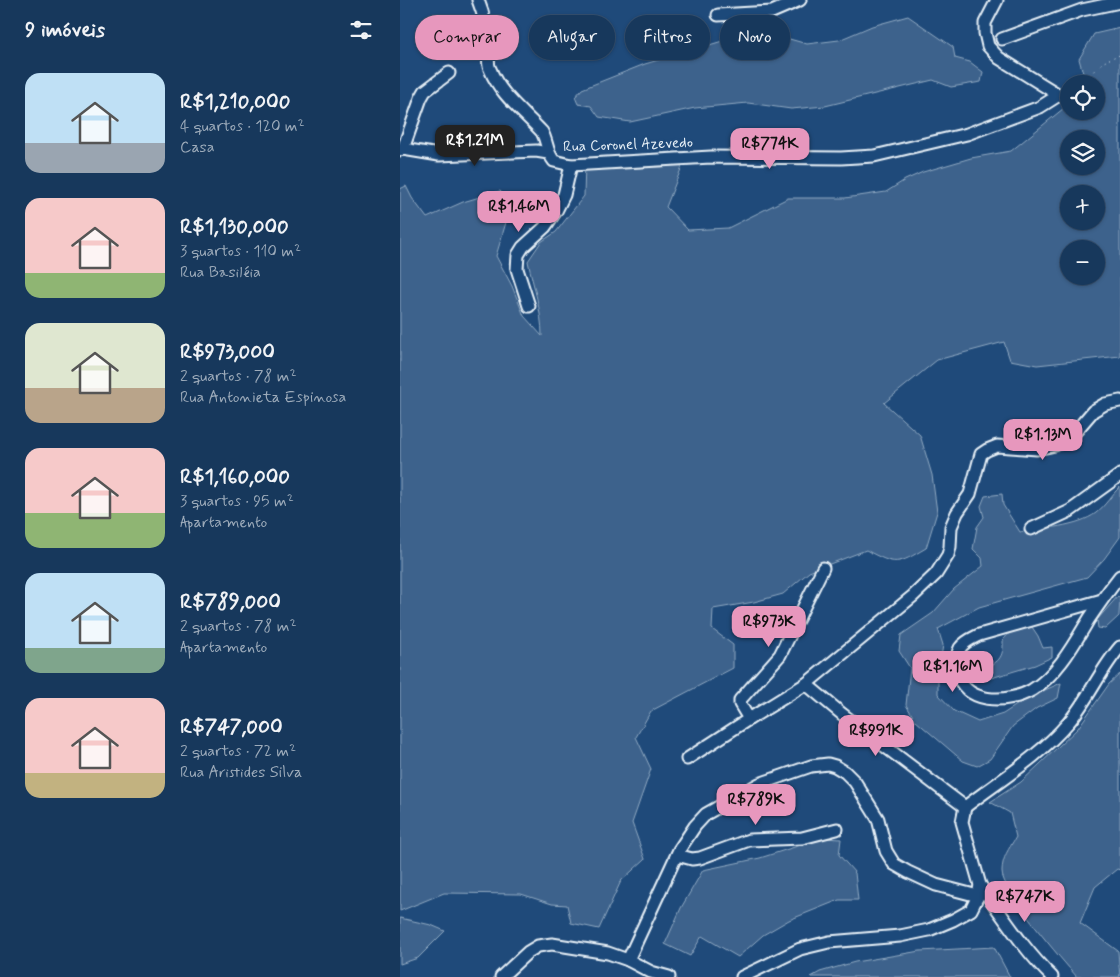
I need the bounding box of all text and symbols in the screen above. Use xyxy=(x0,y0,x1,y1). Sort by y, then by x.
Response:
chip: Comprar xyxy=(415,15,519,60)
chip: Alugar xyxy=(529,15,615,60)
chip: Filtros xyxy=(625,15,710,60)
chip: Novo xyxy=(720,15,790,60)
text: 9 imóveis xyxy=(25,16,105,44)
icon: filters xyxy=(347,16,375,44)
map controls xyxy=(1060,75,1105,285)
button: locate xyxy=(1060,75,1105,120)
text: R$1,210,000 xyxy=(180,88,290,116)
icon: home xyxy=(65,93,125,153)
text: 4 quartos · 120 m² xyxy=(180,116,305,137)
pin: R$1.21M xyxy=(429,124,521,167)
pin: R$774K xyxy=(729,128,811,170)
text: R$1.21M xyxy=(446,130,504,151)
button: layers xyxy=(1060,130,1105,175)
street label: Rua Coronel Azevedo xyxy=(563,133,693,157)
text: R$774K xyxy=(741,133,799,154)
text: Casa xyxy=(180,137,215,158)
button: + xyxy=(1060,185,1105,230)
pin: R$1.46M xyxy=(473,190,565,233)
text: R$1.46M xyxy=(488,196,550,217)
text: R$1,130,000 xyxy=(180,213,289,241)
icon: home xyxy=(65,218,125,278)
button: − xyxy=(1060,240,1105,285)
text: 3 quartos · 110 m² xyxy=(180,241,301,262)
text: Rua Basiléia xyxy=(180,262,261,283)
text: R$973,000 xyxy=(180,338,275,366)
icon: home xyxy=(65,343,125,403)
text: 2 quartos · 78 m² xyxy=(180,366,296,387)
text: Rua Antonieta Espinosa xyxy=(180,387,346,408)
pin: R$1.13M xyxy=(997,418,1089,461)
text: R$1.13M xyxy=(1014,424,1072,445)
text: R$1,160,000 xyxy=(180,463,290,491)
icon: home xyxy=(65,468,125,528)
text: 3 quartos · 95 m² xyxy=(180,491,294,512)
text: Apartamento xyxy=(180,512,267,533)
text: R$789,000 xyxy=(180,588,281,616)
icon: home xyxy=(65,593,125,653)
pin: R$973K xyxy=(728,606,810,648)
text: R$973K xyxy=(743,611,795,632)
text: 2 quartos · 78 m² xyxy=(180,616,296,637)
text: Apartamento xyxy=(180,637,267,658)
pin: R$1.16M xyxy=(907,650,999,693)
text: R$1.16M xyxy=(923,656,983,677)
text: R$747,000 xyxy=(180,713,283,741)
pin: R$991K xyxy=(835,714,917,757)
icon: home xyxy=(65,718,125,778)
text: R$991K xyxy=(849,720,903,741)
text: 2 quartos · 72 m² xyxy=(180,741,296,762)
text: Rua Aristides Silva xyxy=(180,762,302,783)
pin: R$789K xyxy=(715,784,797,826)
text: R$789K xyxy=(728,789,784,810)
pin: R$747K xyxy=(984,880,1066,923)
text: R$747K xyxy=(996,886,1054,907)

